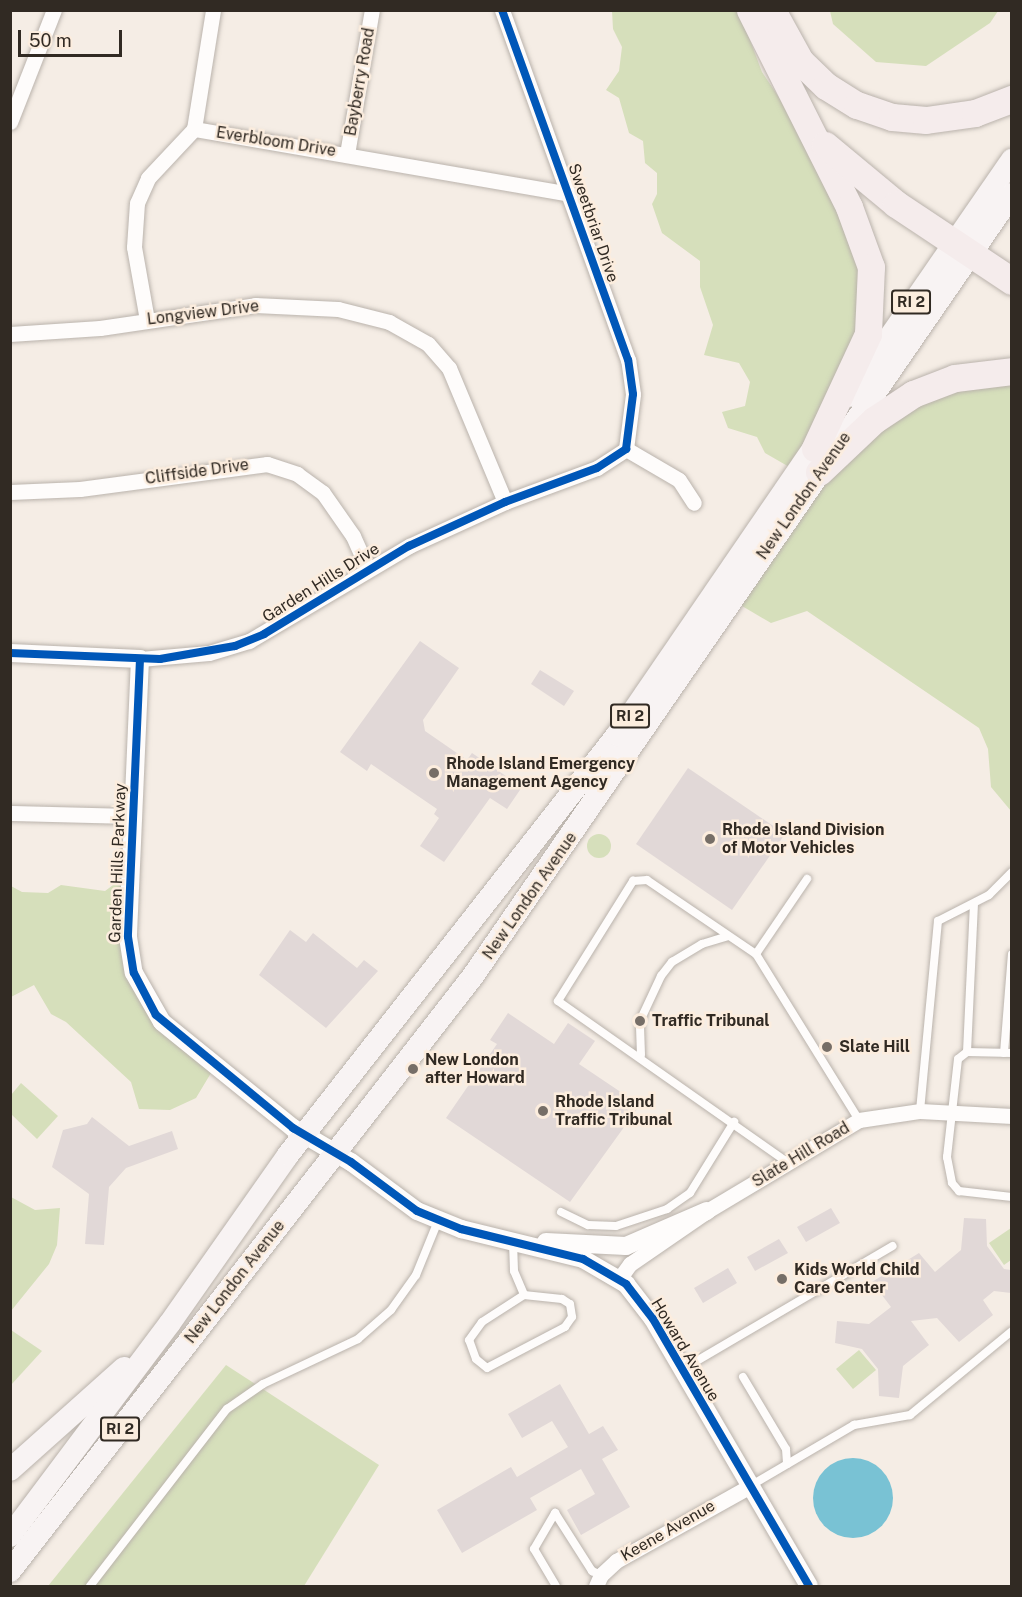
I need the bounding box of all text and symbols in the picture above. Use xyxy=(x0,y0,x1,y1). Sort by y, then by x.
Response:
scale bar xyxy=(21,18,124,56)
street label: Bayberry Road xyxy=(341,26,379,138)
text: 50 m xyxy=(29,30,72,51)
street label: Everbloom Drive xyxy=(215,123,337,161)
street label: Sweetbriar Drive xyxy=(564,161,622,285)
road number: RI 2 xyxy=(890,290,932,314)
street label: Longview Drive xyxy=(146,297,260,329)
street label: New London Avenue xyxy=(753,429,855,563)
street label: Cliffside Drive xyxy=(144,455,250,489)
street label: Garden Hills Drive xyxy=(259,539,383,627)
road number: RI 2 xyxy=(609,704,651,728)
place label: Rhode Island Emergency Management Agency xyxy=(446,754,635,792)
marker: Rhode Island Emergency Management Agency xyxy=(427,766,441,780)
street label: Garden Hills Parkway xyxy=(106,783,130,943)
place label: Rhode Island Division of Motor Vehicles xyxy=(722,820,885,858)
street label: New London Avenue xyxy=(479,829,581,963)
marker: Rhode Island Division of Motor Vehicles xyxy=(703,832,717,846)
place label: Traffic Tribunal xyxy=(652,1011,770,1031)
marker: Traffic Tribunal xyxy=(633,1014,647,1028)
place label: Slate Hill xyxy=(839,1037,910,1057)
marker: Slate Hill xyxy=(820,1040,834,1054)
place label: New London after Howard xyxy=(425,1050,525,1088)
marker: New London after Howard xyxy=(406,1062,420,1076)
place label: Rhode Island Traffic Tribunal xyxy=(555,1092,673,1130)
marker: Rhode Island Traffic Tribunal xyxy=(536,1104,550,1118)
street label: Slate Hill Road xyxy=(749,1118,853,1192)
street label: New London Avenue xyxy=(181,1217,289,1347)
place label: Kids World Child Care Center xyxy=(794,1260,920,1298)
marker: Kids World Child Care Center xyxy=(775,1272,789,1286)
street label: Howard Avenue xyxy=(647,1295,723,1405)
road number: RI 2 xyxy=(99,1417,141,1441)
street label: Keene Avenue xyxy=(617,1496,719,1566)

